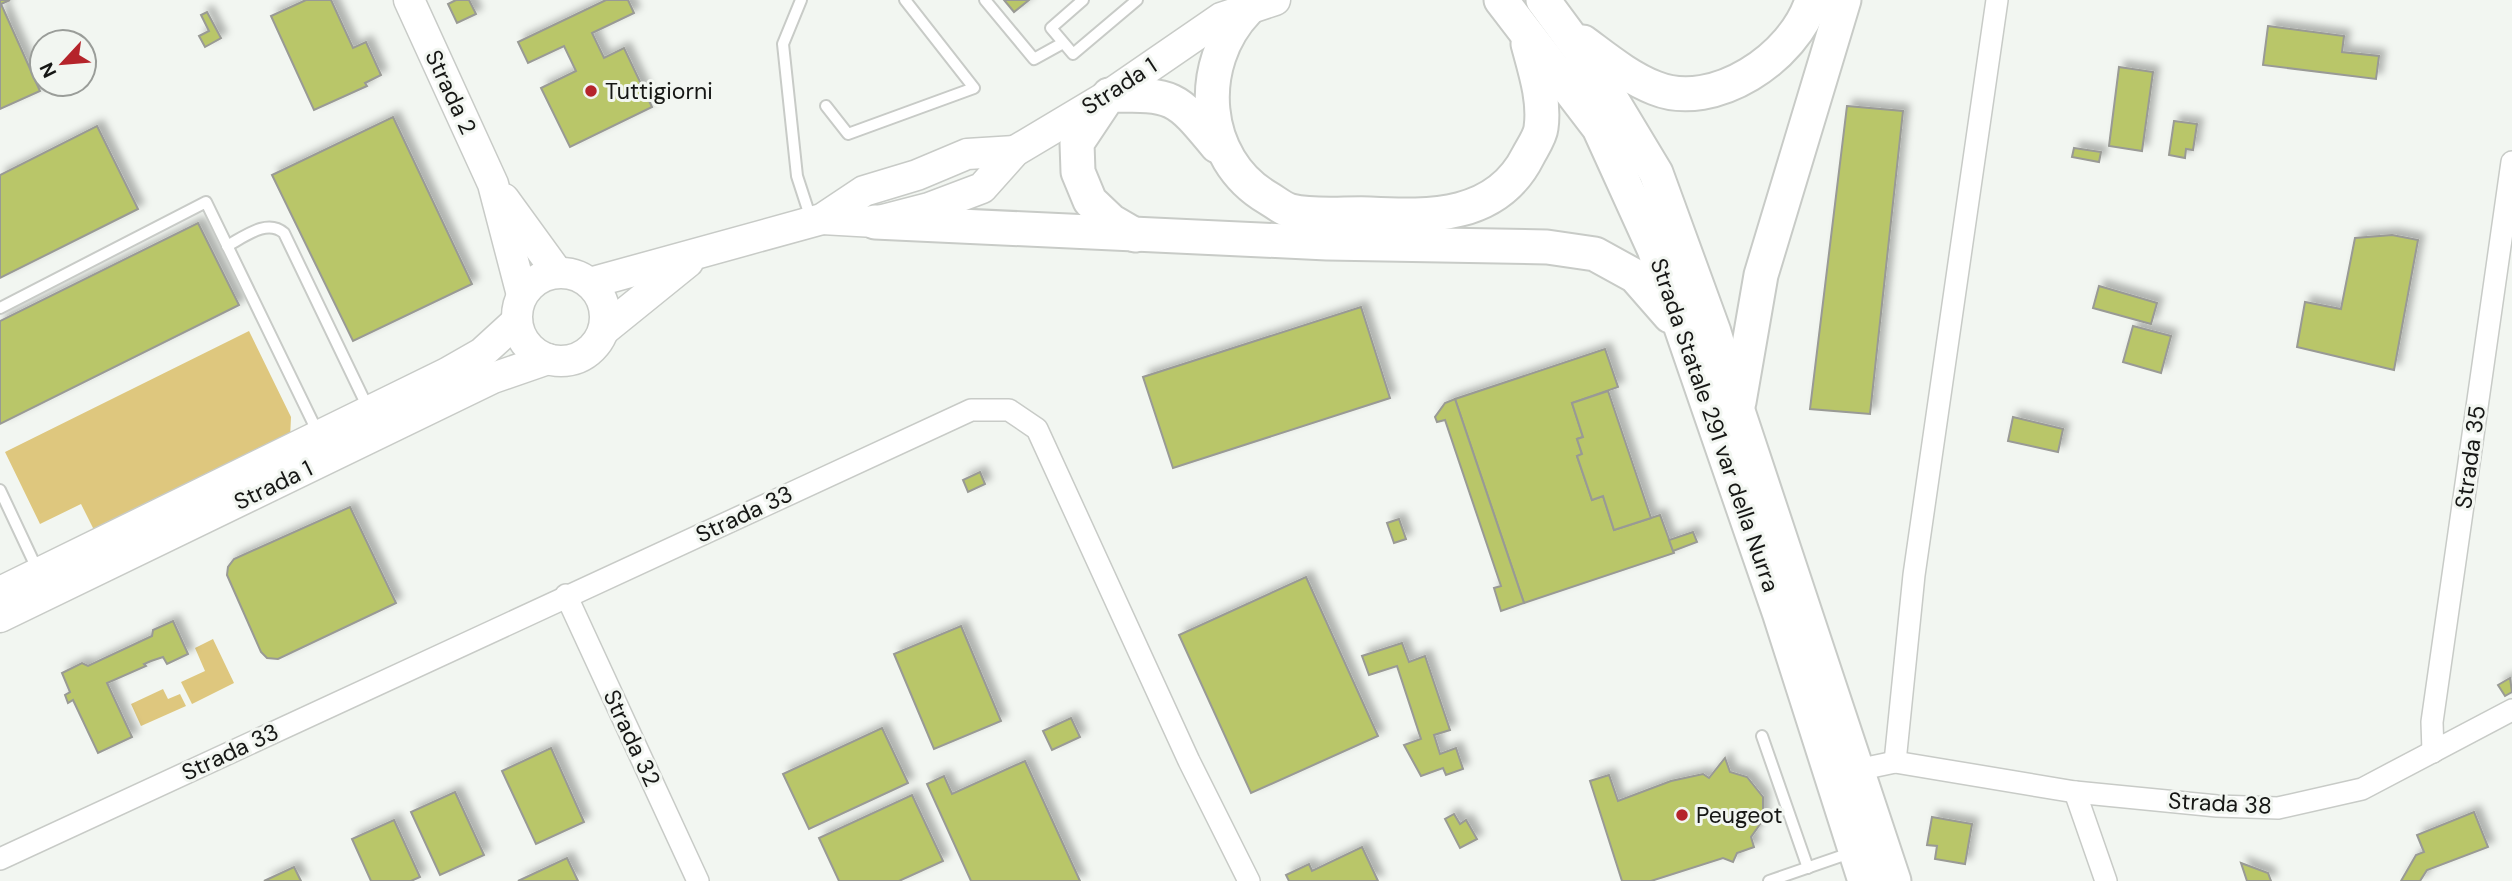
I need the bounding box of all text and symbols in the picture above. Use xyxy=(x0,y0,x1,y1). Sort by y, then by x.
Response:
north arrow xyxy=(28,28,98,98)
street label: Strada 2 xyxy=(418,45,484,139)
street label: Strada 1 xyxy=(1076,51,1162,121)
text: N xyxy=(34,59,62,82)
place label: Tuttigiorni xyxy=(605,76,713,106)
marker: Tuttigiorni xyxy=(583,83,599,99)
street label: Strada Statale 291 var della Nurra xyxy=(1644,254,1786,596)
street label: Strada 35 xyxy=(2448,403,2492,511)
street label: Strada 1 xyxy=(229,453,317,517)
street label: Strada 33 xyxy=(691,479,797,549)
street label: Strada 32 xyxy=(597,685,667,791)
street label: Strada 33 xyxy=(177,717,283,787)
street label: Strada 38 xyxy=(2167,785,2273,821)
place label: Peugeot xyxy=(1696,800,1783,830)
marker: Peugeot xyxy=(1674,807,1690,823)

